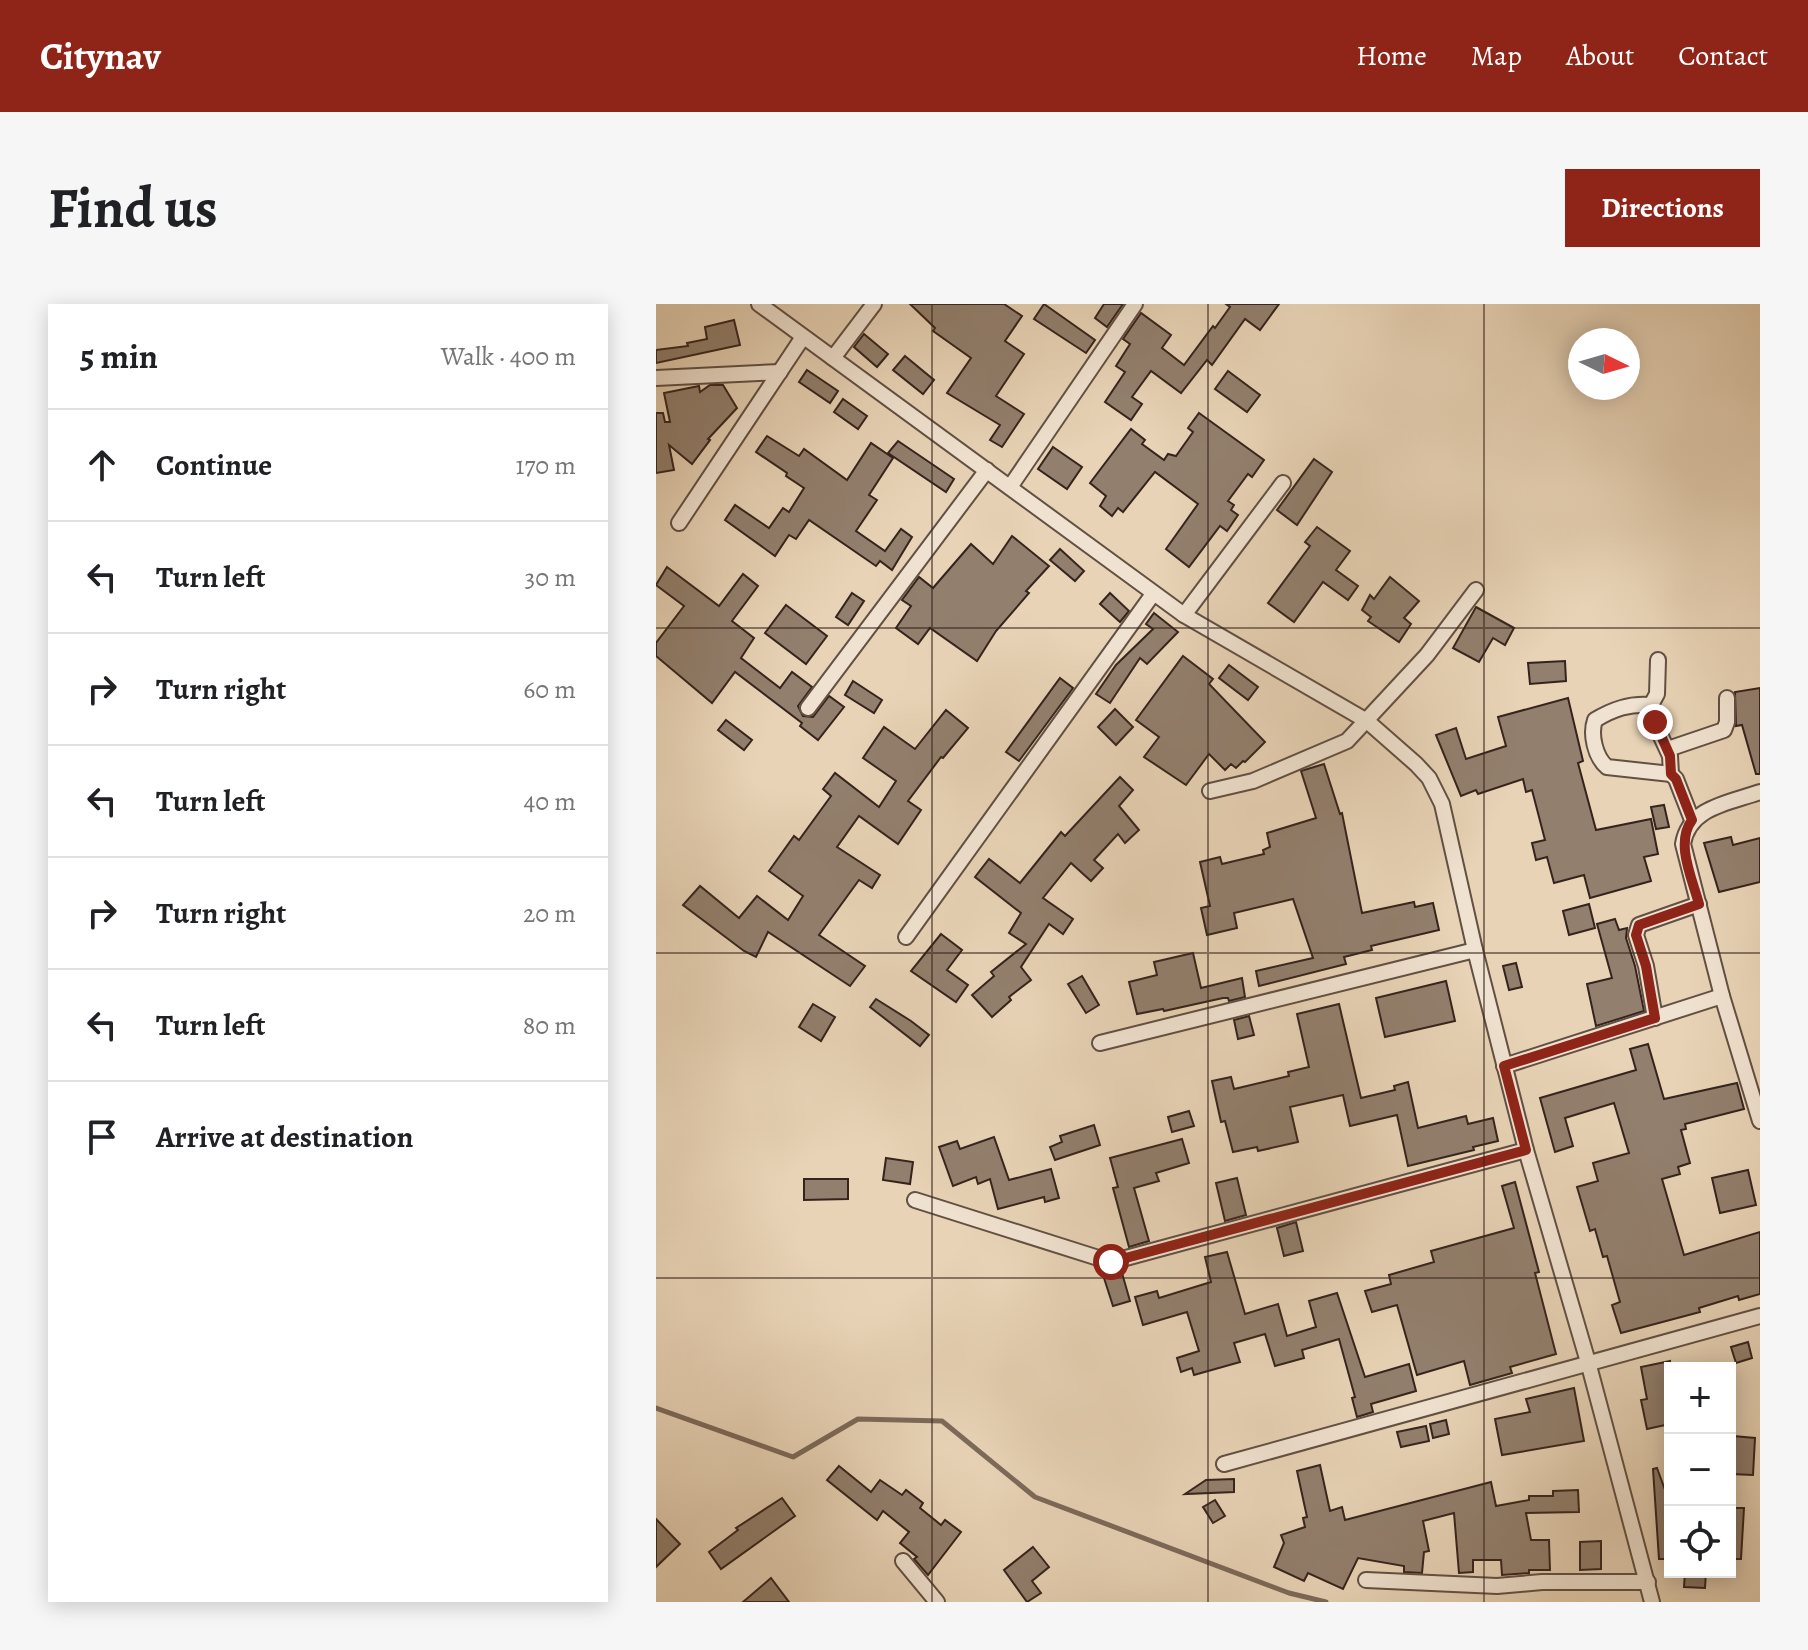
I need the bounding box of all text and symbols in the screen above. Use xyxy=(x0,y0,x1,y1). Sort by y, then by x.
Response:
text: Citynav xyxy=(40,30,161,82)
text: Home xyxy=(1356,37,1427,75)
text: Map xyxy=(1471,37,1522,75)
text: About xyxy=(1566,37,1634,75)
text: Contact xyxy=(1678,37,1768,75)
button: Directions xyxy=(1565,169,1760,247)
text: Find us xyxy=(48,170,218,246)
north arrow xyxy=(1568,328,1640,400)
text: 5 min xyxy=(80,333,158,380)
text: Walk · 400 m xyxy=(441,339,576,374)
icon: ahead xyxy=(80,443,124,487)
text: Continue xyxy=(156,445,272,485)
text: 170 m xyxy=(516,448,576,483)
icon: left xyxy=(80,555,124,599)
text: Turn left xyxy=(156,557,265,597)
text: 30 m xyxy=(525,560,576,595)
icon: right xyxy=(80,667,124,711)
text: Turn right xyxy=(156,669,286,709)
text: 60 m xyxy=(523,672,576,707)
route end xyxy=(1637,704,1673,740)
icon: left xyxy=(80,779,124,823)
text: Turn left xyxy=(156,781,265,821)
text: 40 m xyxy=(524,784,576,819)
icon: right xyxy=(80,891,124,935)
text: Turn right xyxy=(156,893,286,933)
text: 20 m xyxy=(523,896,576,931)
icon: left xyxy=(80,1003,124,1047)
text: Turn left xyxy=(156,1005,265,1045)
text: 80 m xyxy=(523,1008,576,1043)
icon: arrive xyxy=(80,1115,124,1159)
text: Arrive at destination xyxy=(156,1117,413,1157)
route start xyxy=(1093,1244,1129,1280)
map controls xyxy=(1664,1362,1736,1578)
button: + xyxy=(1664,1362,1736,1434)
button: − xyxy=(1664,1434,1736,1506)
button: locate xyxy=(1664,1506,1736,1578)

